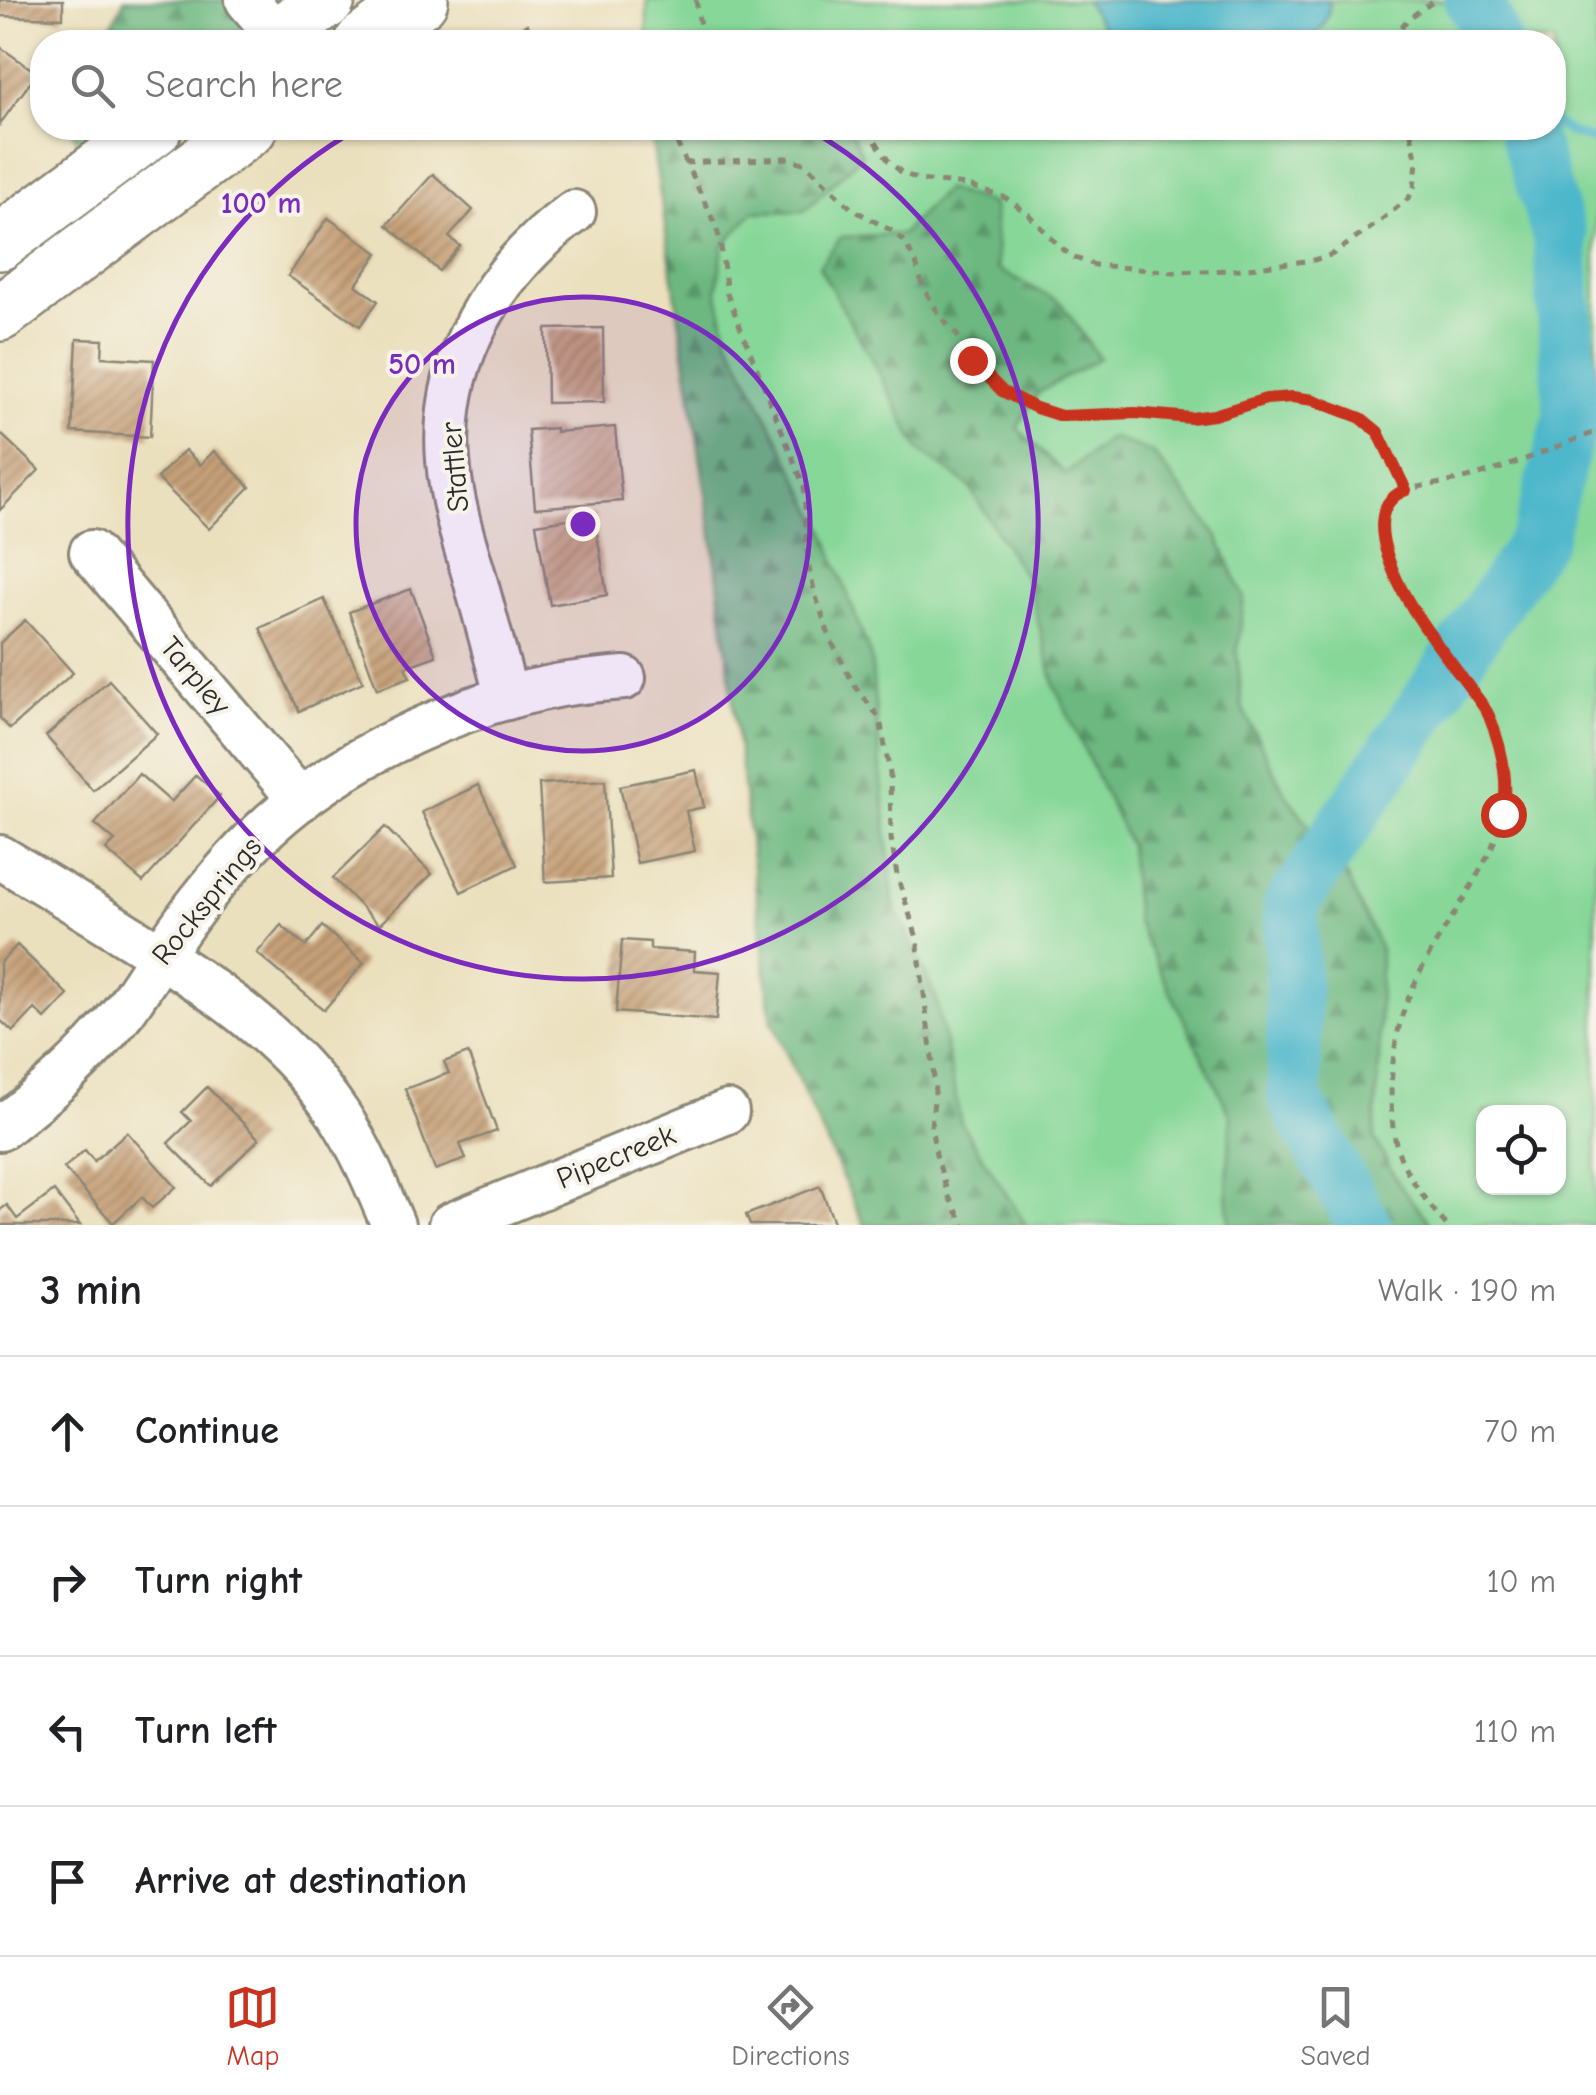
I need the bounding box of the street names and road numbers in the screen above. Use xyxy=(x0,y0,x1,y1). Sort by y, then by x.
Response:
street label: Stattler xyxy=(434,420,476,514)
street label: Tarpley xyxy=(152,630,238,723)
street label: Rocksprings xyxy=(145,830,269,972)
street label: Pipecreek xyxy=(552,1117,681,1197)

